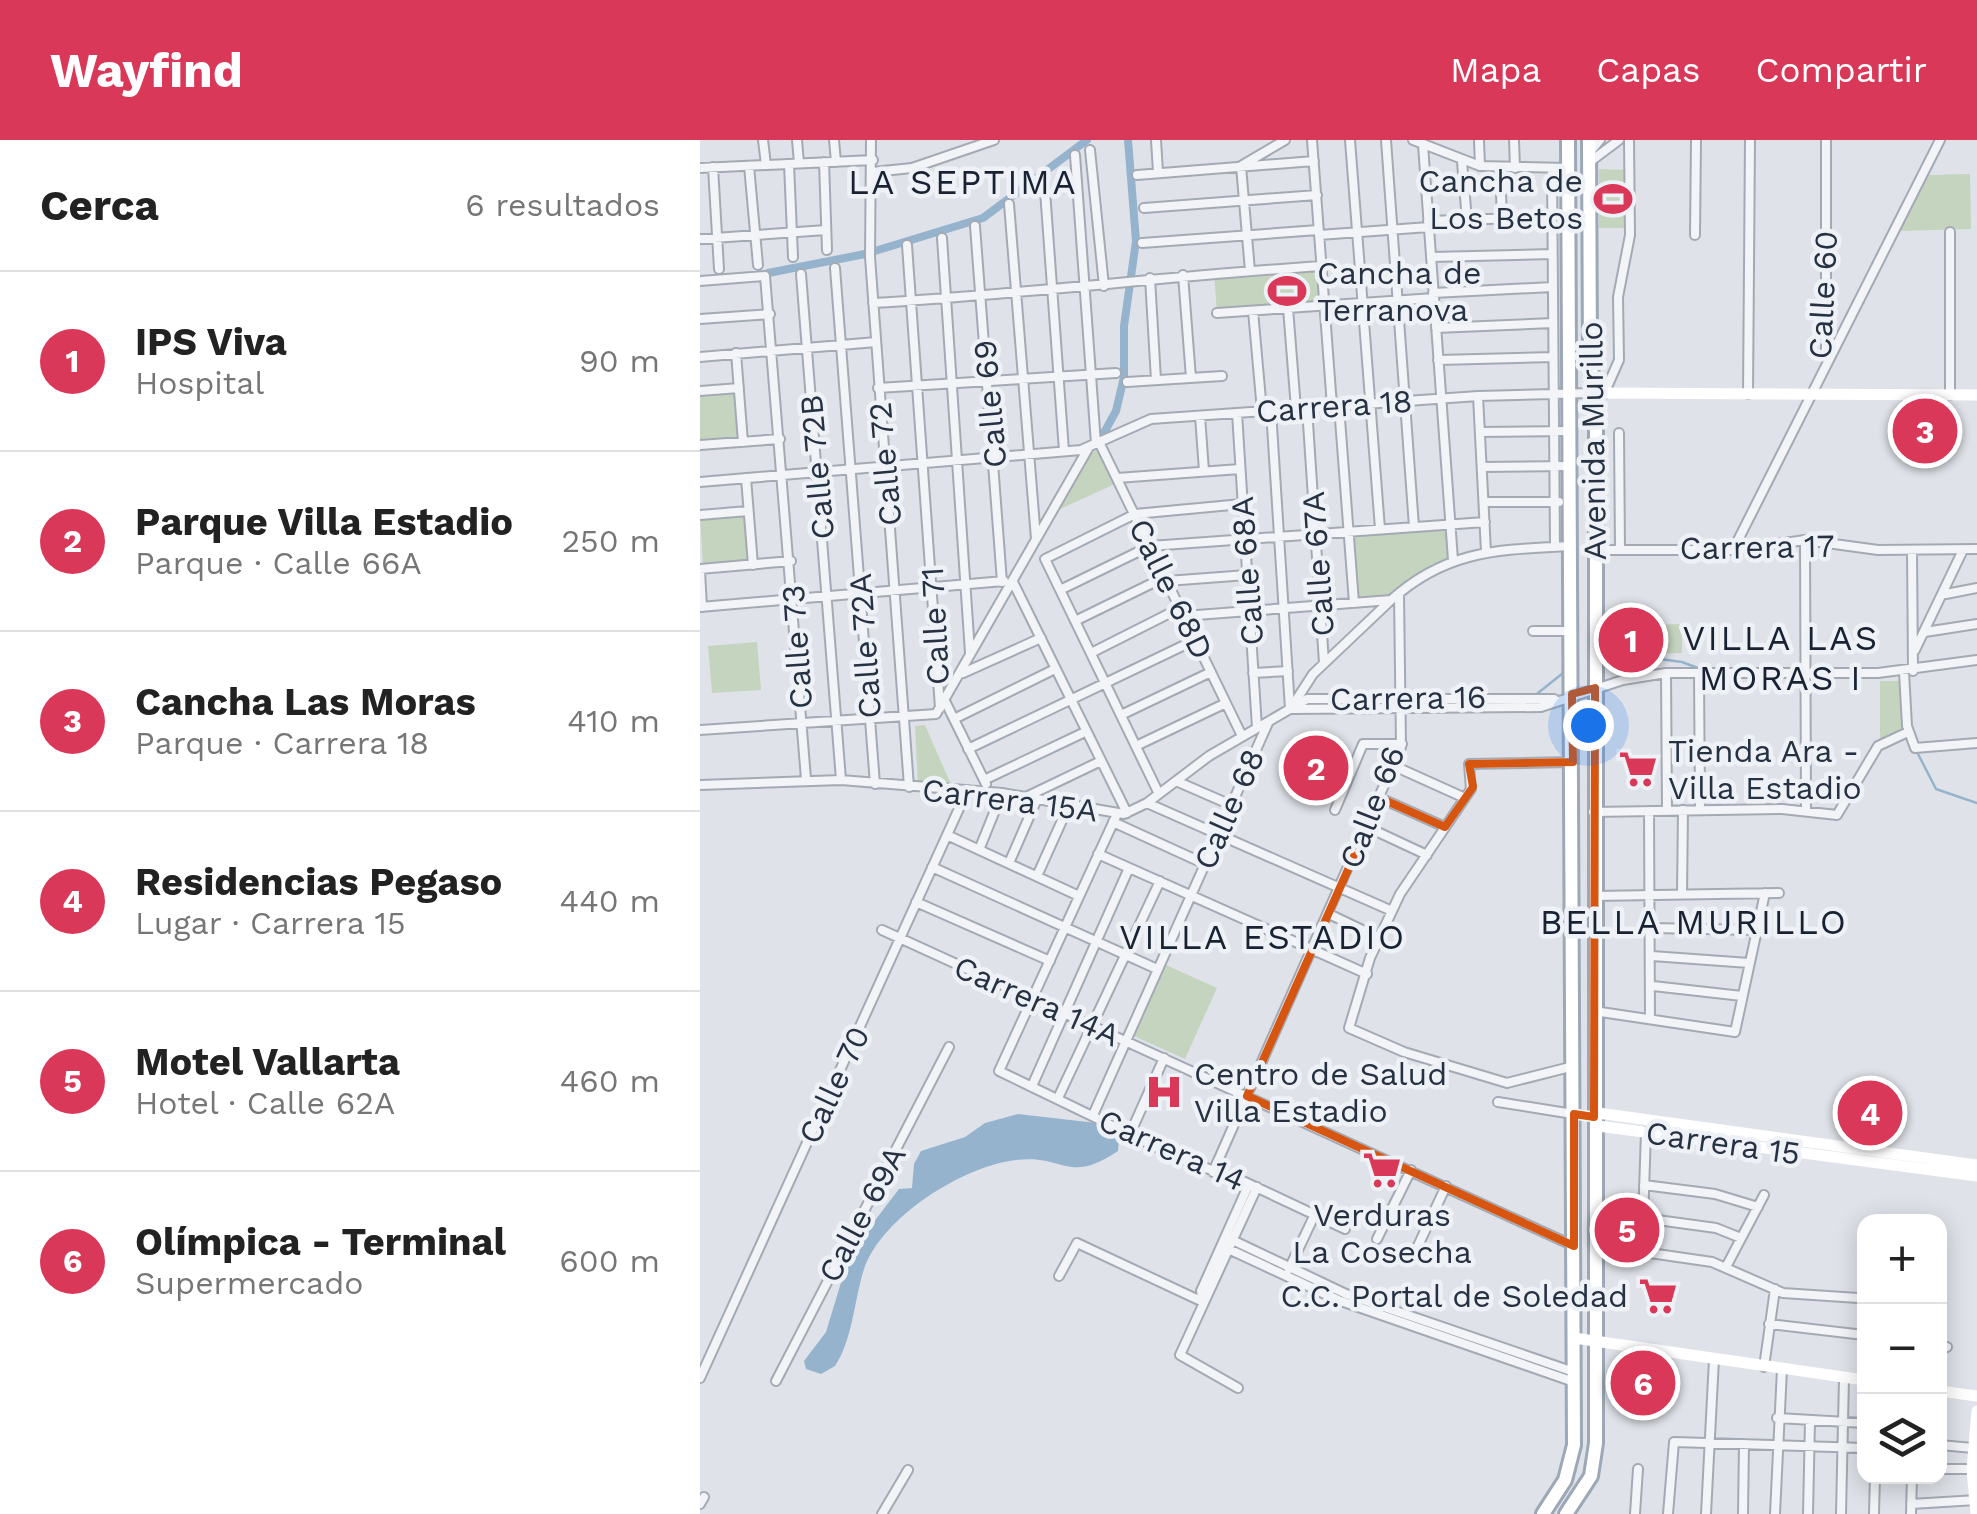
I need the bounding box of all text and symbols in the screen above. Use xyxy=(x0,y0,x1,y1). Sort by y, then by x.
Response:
text: Wayfind xyxy=(50,42,243,99)
text: Mapa xyxy=(1450,49,1541,91)
text: Capas xyxy=(1596,49,1700,91)
text: Compartir xyxy=(1755,49,1927,91)
district label: LA SEPTIMA xyxy=(848,161,1078,203)
place label: Cancha de Los Betos xyxy=(1419,162,1583,237)
sports icon: Cancha de Los Betos xyxy=(1592,178,1634,220)
text: Cerca xyxy=(40,181,159,230)
text: 6 resultados xyxy=(465,186,660,224)
street label: Calle 60 xyxy=(1801,230,1845,360)
place label: Cancha de Terranova xyxy=(1317,254,1481,329)
sports icon: Cancha de Terranova xyxy=(1266,270,1308,312)
text: IPS Viva xyxy=(135,320,287,364)
street label: Avenida Murillo xyxy=(1572,321,1614,561)
street label: Calle 69 xyxy=(965,338,1015,470)
text: 1 xyxy=(66,342,79,380)
text: 90 m xyxy=(579,342,660,380)
text: Hospital xyxy=(135,364,264,402)
street label: Carrera 18 xyxy=(1255,382,1413,430)
street label: Calle 72B xyxy=(792,393,842,541)
pin: 3 xyxy=(1892,394,1958,468)
street label: Calle 72 xyxy=(861,400,909,528)
street label: Calle 67A xyxy=(1294,490,1342,638)
street label: Calle 68A xyxy=(1223,495,1271,647)
text: Parque Villa Estadio xyxy=(135,500,513,544)
street label: Calle 68D xyxy=(1121,513,1221,665)
text: 2 xyxy=(63,522,82,560)
text: 250 m xyxy=(561,522,660,560)
street label: Carrera 17 xyxy=(1679,527,1835,567)
text: Parque · Calle 66A xyxy=(135,544,422,582)
street label: Calle 71 xyxy=(913,566,957,686)
street label: Calle 72A xyxy=(841,572,889,720)
street label: Calle 73 xyxy=(774,584,820,710)
pin: 1 xyxy=(1598,602,1664,678)
district label: VILLA LAS MORAS I xyxy=(1682,617,1880,699)
street label: Carrera 16 xyxy=(1330,678,1486,718)
text: Cancha Las Moras xyxy=(135,680,476,724)
your location xyxy=(1563,700,1614,751)
text: 3 xyxy=(63,702,82,740)
text: 410 m xyxy=(567,702,660,740)
text: Parque · Carrera 18 xyxy=(135,724,429,762)
pin: 2 xyxy=(1284,730,1348,806)
place label: Tienda Ara - Villa Estadio xyxy=(1668,732,1862,807)
street label: Calle 66 xyxy=(1331,740,1413,874)
street label: Calle 68 xyxy=(1186,743,1272,875)
supermarket icon: Tienda Ara - Villa Estadio xyxy=(1617,748,1659,790)
street label: Carrera 15A xyxy=(920,770,1100,830)
text: Residencias Pegaso xyxy=(135,860,502,904)
text: 4 xyxy=(62,882,83,920)
text: 440 m xyxy=(560,882,660,920)
district label: BELLA MURILLO xyxy=(1540,901,1848,943)
text: Lugar · Carrera 15 xyxy=(135,904,406,942)
district label: VILLA ESTADIO xyxy=(1119,916,1407,958)
street label: Carrera 14A xyxy=(948,948,1126,1054)
street label: Calle 70 xyxy=(790,1020,878,1150)
text: Motel Vallarta xyxy=(135,1040,400,1084)
place label: Centro de Salud Villa Estadio xyxy=(1194,1055,1447,1130)
text: 5 xyxy=(63,1062,82,1100)
text: 460 m xyxy=(560,1062,660,1100)
hospital icon: Centro de Salud Villa Estadio xyxy=(1143,1071,1185,1113)
pin: 4 xyxy=(1838,1076,1902,1150)
text: Hotel · Calle 62A xyxy=(135,1084,395,1122)
street label: Carrera 14 xyxy=(1093,1101,1251,1199)
street label: Carrera 15 xyxy=(1643,1113,1803,1173)
street label: Calle 69A xyxy=(810,1139,914,1289)
supermarket icon: Verduras La Cosecha xyxy=(1361,1149,1403,1191)
pin: 5 xyxy=(1594,1192,1660,1268)
place label: Verduras La Cosecha xyxy=(1292,1196,1472,1271)
map controls xyxy=(1857,1214,1947,1484)
button: + xyxy=(1857,1214,1947,1304)
text: Olímpica - Terminal xyxy=(135,1220,506,1264)
text: 6 xyxy=(63,1242,82,1280)
text: 600 m xyxy=(559,1242,660,1280)
text: Supermercado xyxy=(135,1264,363,1302)
supermarket icon: C.C. Portal de Soledad xyxy=(1637,1275,1679,1317)
place label: C.C. Portal de Soledad xyxy=(1280,1277,1628,1315)
button: − xyxy=(1857,1304,1947,1394)
pin: 6 xyxy=(1610,1346,1676,1420)
button: layers xyxy=(1857,1394,1947,1484)

